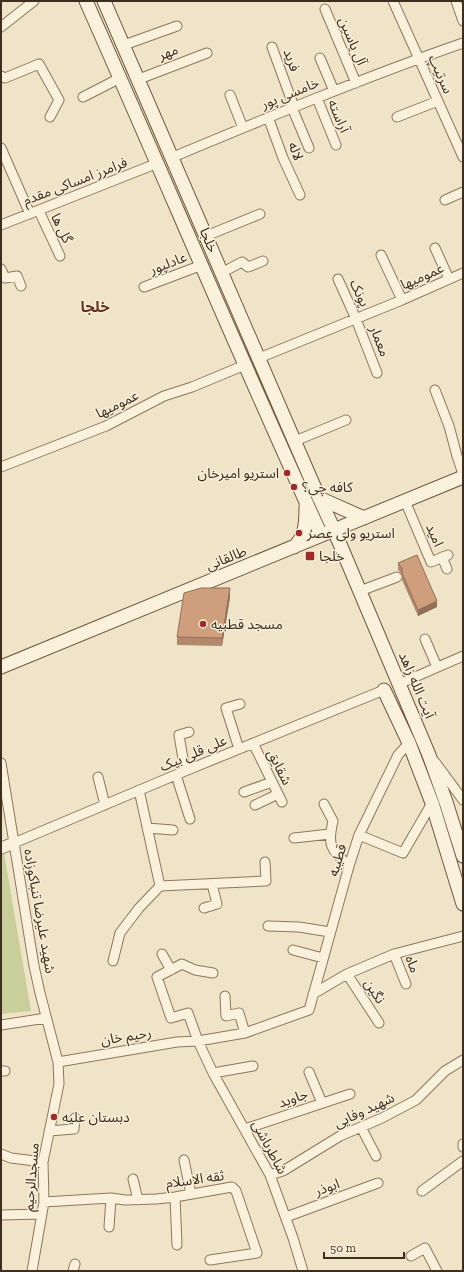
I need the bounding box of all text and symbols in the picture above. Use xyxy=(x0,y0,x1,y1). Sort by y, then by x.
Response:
street label: آل یاسین xyxy=(335,14,371,69)
street label: مهر xyxy=(155,41,181,64)
street label: فرید xyxy=(280,46,303,74)
street label: سرتیپ xyxy=(423,52,457,97)
street label: خامسی پور xyxy=(258,74,322,114)
street label: آراسته xyxy=(324,97,353,136)
street label: لاله xyxy=(284,139,307,163)
street label: فرامرز امساکی مقدم xyxy=(21,154,130,211)
street label: گل ها xyxy=(47,210,76,246)
street label: خلجا xyxy=(196,225,221,255)
street label: عادلپور xyxy=(146,249,190,280)
street label: عمومیها xyxy=(398,259,446,293)
street label: پونک xyxy=(345,277,373,310)
district label: خلجا xyxy=(80,298,110,316)
street label: معمار xyxy=(366,322,393,359)
street label: عمومیها xyxy=(93,387,141,422)
place label: استریو امیرخان xyxy=(198,465,279,482)
marker: استریو امیرخان xyxy=(282,468,292,478)
place label: کافه چی؟ xyxy=(302,479,353,497)
marker: کافه چی؟ xyxy=(289,482,299,492)
street label: امید xyxy=(422,521,447,549)
place label: استریو ولی عصر xyxy=(306,525,395,542)
marker: استریو ولی عصر xyxy=(294,528,304,538)
street label: طالقانی xyxy=(203,543,249,574)
place label: خلجا xyxy=(319,548,344,565)
marker: خلجا xyxy=(304,550,316,562)
place label: مسجد قطبیه xyxy=(211,616,283,633)
marker: مسجد قطبیه xyxy=(198,619,208,629)
street label: آیت الله زاهد xyxy=(395,649,439,722)
street label: علی قلی بیک xyxy=(157,732,229,775)
street label: شقایق xyxy=(263,747,295,788)
street label: قطیبه xyxy=(325,842,350,878)
street label: شهید علیرضا تنباکوزاده xyxy=(20,848,59,975)
street label: ماه xyxy=(402,953,424,975)
street label: نگین xyxy=(360,976,389,1007)
street label: رحیم خان xyxy=(100,1024,153,1051)
street label: جاوید xyxy=(276,1086,310,1111)
street label: شهید وفایی xyxy=(331,1089,397,1132)
place label: دبستان علیه xyxy=(62,1109,130,1126)
marker: دبستان علیه xyxy=(49,1112,59,1122)
street label: شاطرباشی xyxy=(248,1117,291,1177)
street label: مسجدالرحیم xyxy=(20,1142,45,1212)
street label: ثقه الاسلام xyxy=(165,1167,226,1194)
street label: ابوذر xyxy=(311,1175,342,1200)
scale bar xyxy=(324,1234,404,1260)
text: 50 m xyxy=(330,1241,357,1255)

